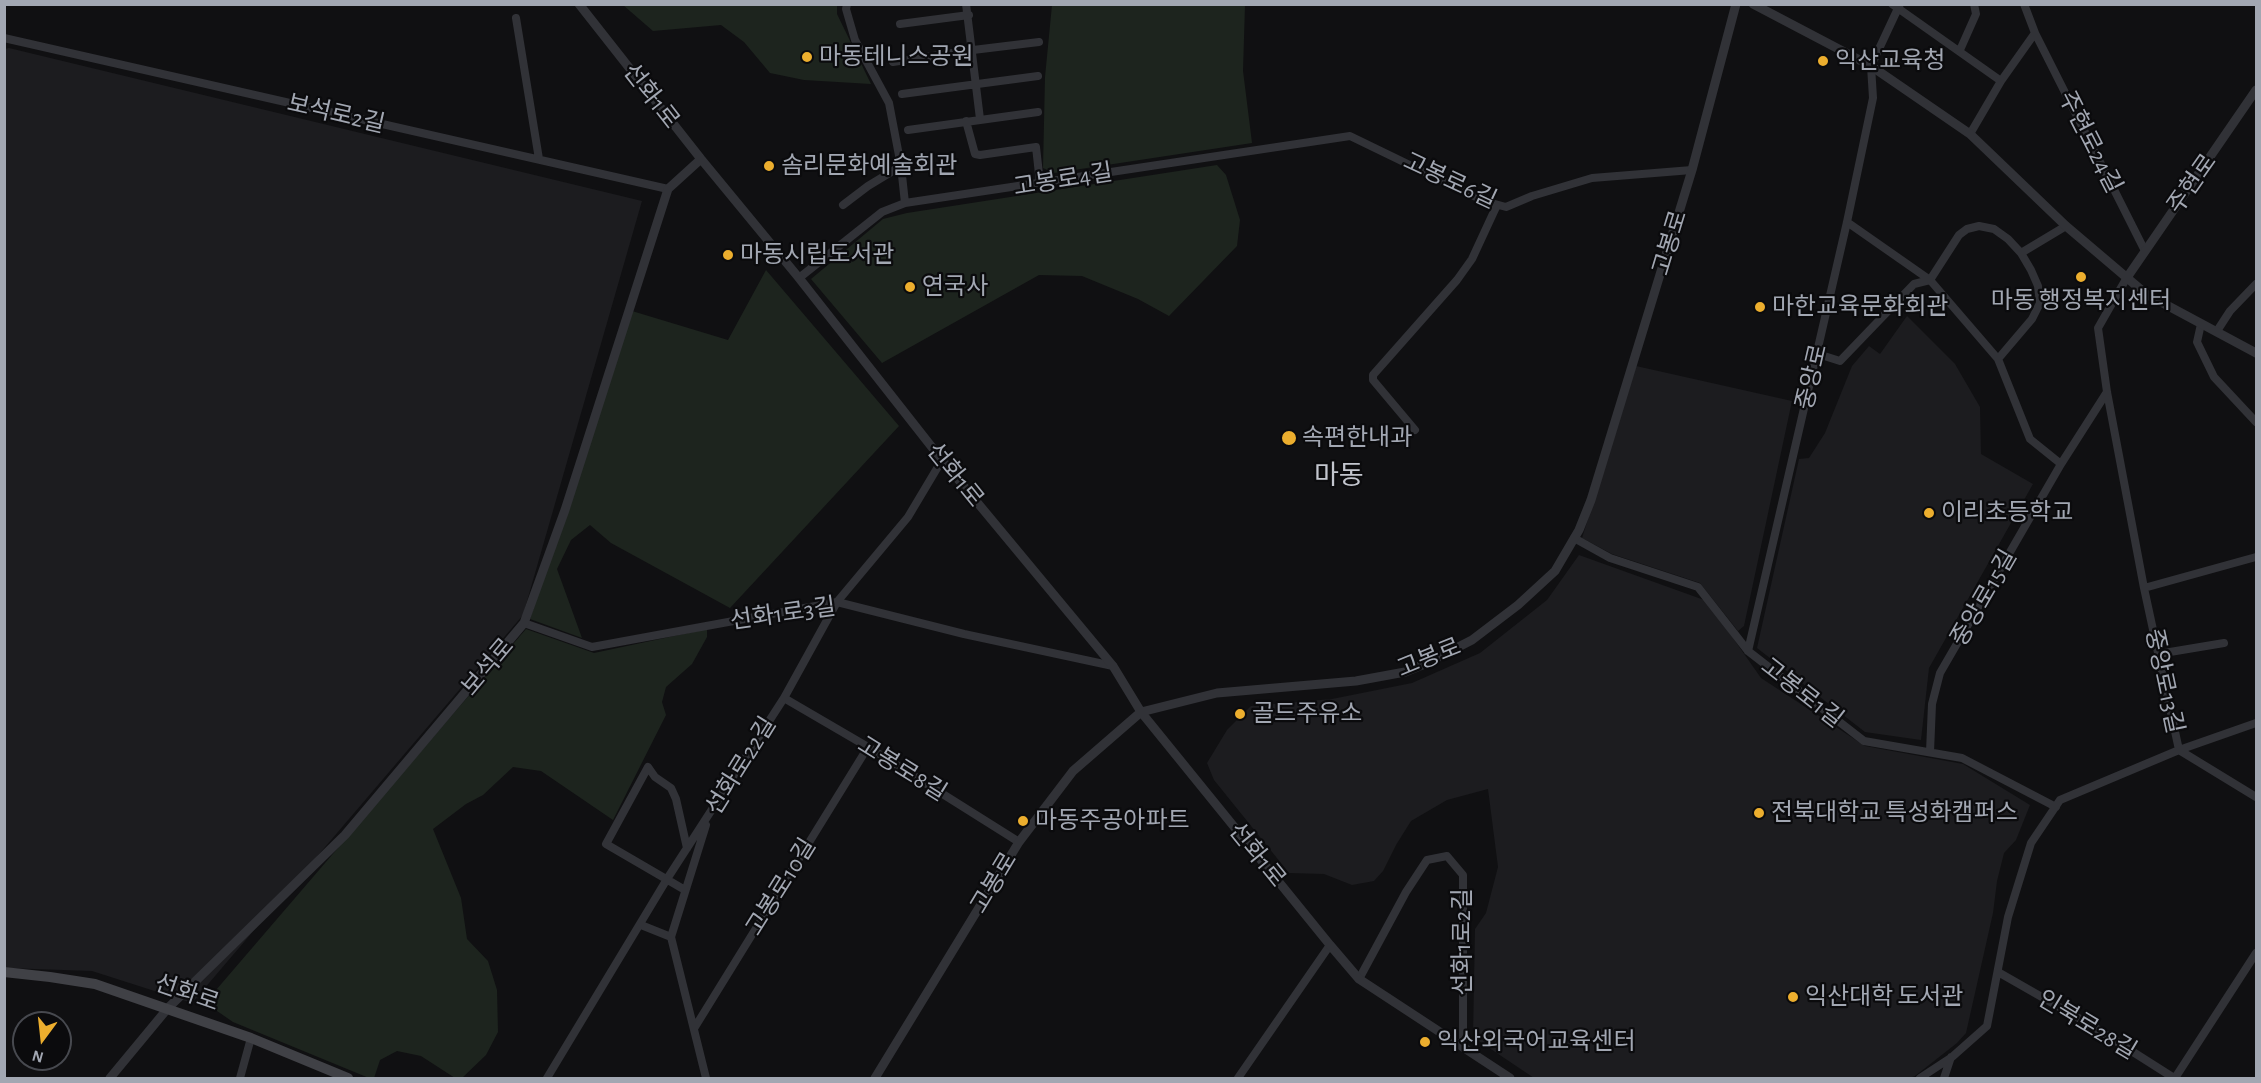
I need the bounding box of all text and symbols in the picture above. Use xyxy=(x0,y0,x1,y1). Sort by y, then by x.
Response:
place label: 마동테니스공원 xyxy=(819,43,974,71)
place label: 익산교육청 xyxy=(1835,47,1945,75)
marker: 마동테니스공원 xyxy=(800,50,814,64)
marker: 익산교육청 xyxy=(1816,54,1830,68)
street label: 선화1로 xyxy=(617,58,685,134)
street label: 주현로24길 xyxy=(2052,86,2128,198)
street label: 보석로2길 xyxy=(284,89,388,139)
street label: 고봉로6길 xyxy=(1399,147,1501,215)
street label: 주현로 xyxy=(2161,149,2223,219)
place label: 솜리문화예술회관 xyxy=(781,152,958,180)
street label: 고봉로4길 xyxy=(1011,158,1115,202)
marker: 솜리문화예술회관 xyxy=(762,159,776,173)
street label: 고봉로 xyxy=(1647,207,1693,279)
place label: 마동시립도서관 xyxy=(740,241,895,269)
marker: 마동시립도서관 xyxy=(721,248,735,262)
marker: 마동 행정복지센터 xyxy=(2074,270,2088,284)
place label: 연국사 xyxy=(922,273,988,301)
marker: 연국사 xyxy=(903,280,917,294)
place label: 마동 행정복지센터 xyxy=(1991,287,2171,315)
place label: 마한교육문화회관 xyxy=(1772,293,1949,321)
marker: 마한교육문화회관 xyxy=(1753,300,1767,314)
street label: 중앙로 xyxy=(1791,341,1833,413)
place label: 속편한내과 xyxy=(1302,424,1412,452)
marker: 속편한내과 xyxy=(1280,429,1298,447)
street label: 선화1로 xyxy=(920,437,990,513)
district label: 마동 xyxy=(1314,460,1364,492)
place label: 이리초등학교 xyxy=(1941,499,2073,527)
marker: 이리초등학교 xyxy=(1922,506,1936,520)
street label: 중앙로15길 xyxy=(1945,545,2023,651)
street label: 선화1로3길 xyxy=(728,592,838,636)
street label: 중앙로13길 xyxy=(2139,626,2189,736)
street label: 보석로 xyxy=(456,632,520,702)
street label: 고봉로 xyxy=(1393,632,1465,684)
street label: 고봉로1길 xyxy=(1755,652,1849,734)
place label: 골드주유소 xyxy=(1252,700,1362,728)
marker: 골드주유소 xyxy=(1233,707,1247,721)
street label: 선화로22길 xyxy=(700,712,782,820)
street label: 고봉로8길 xyxy=(852,730,952,808)
place label: 전북대학교 특성화캠퍼스 xyxy=(1771,799,2018,827)
marker: 전북대학교 특성화캠퍼스 xyxy=(1752,806,1766,820)
place label: 마동주공아파트 xyxy=(1035,807,1190,835)
marker: 마동주공아파트 xyxy=(1016,814,1030,828)
street label: 선화1로 xyxy=(1222,817,1292,893)
street label: 고봉로10길 xyxy=(740,833,822,941)
street label: 고봉로 xyxy=(965,847,1023,919)
street label: 선화1로2길 xyxy=(1449,888,1477,996)
street label: 선화로 xyxy=(151,969,223,1017)
place label: 익산대학 도서관 xyxy=(1805,983,1964,1011)
street label: 인북로28길 xyxy=(2032,984,2142,1066)
marker: 익산대학 도서관 xyxy=(1786,990,1800,1004)
north arrow xyxy=(12,1011,72,1071)
place label: 익산외국어교육센터 xyxy=(1437,1028,1636,1056)
marker: 익산외국어교육센터 xyxy=(1418,1035,1432,1049)
text: N xyxy=(30,1047,45,1066)

